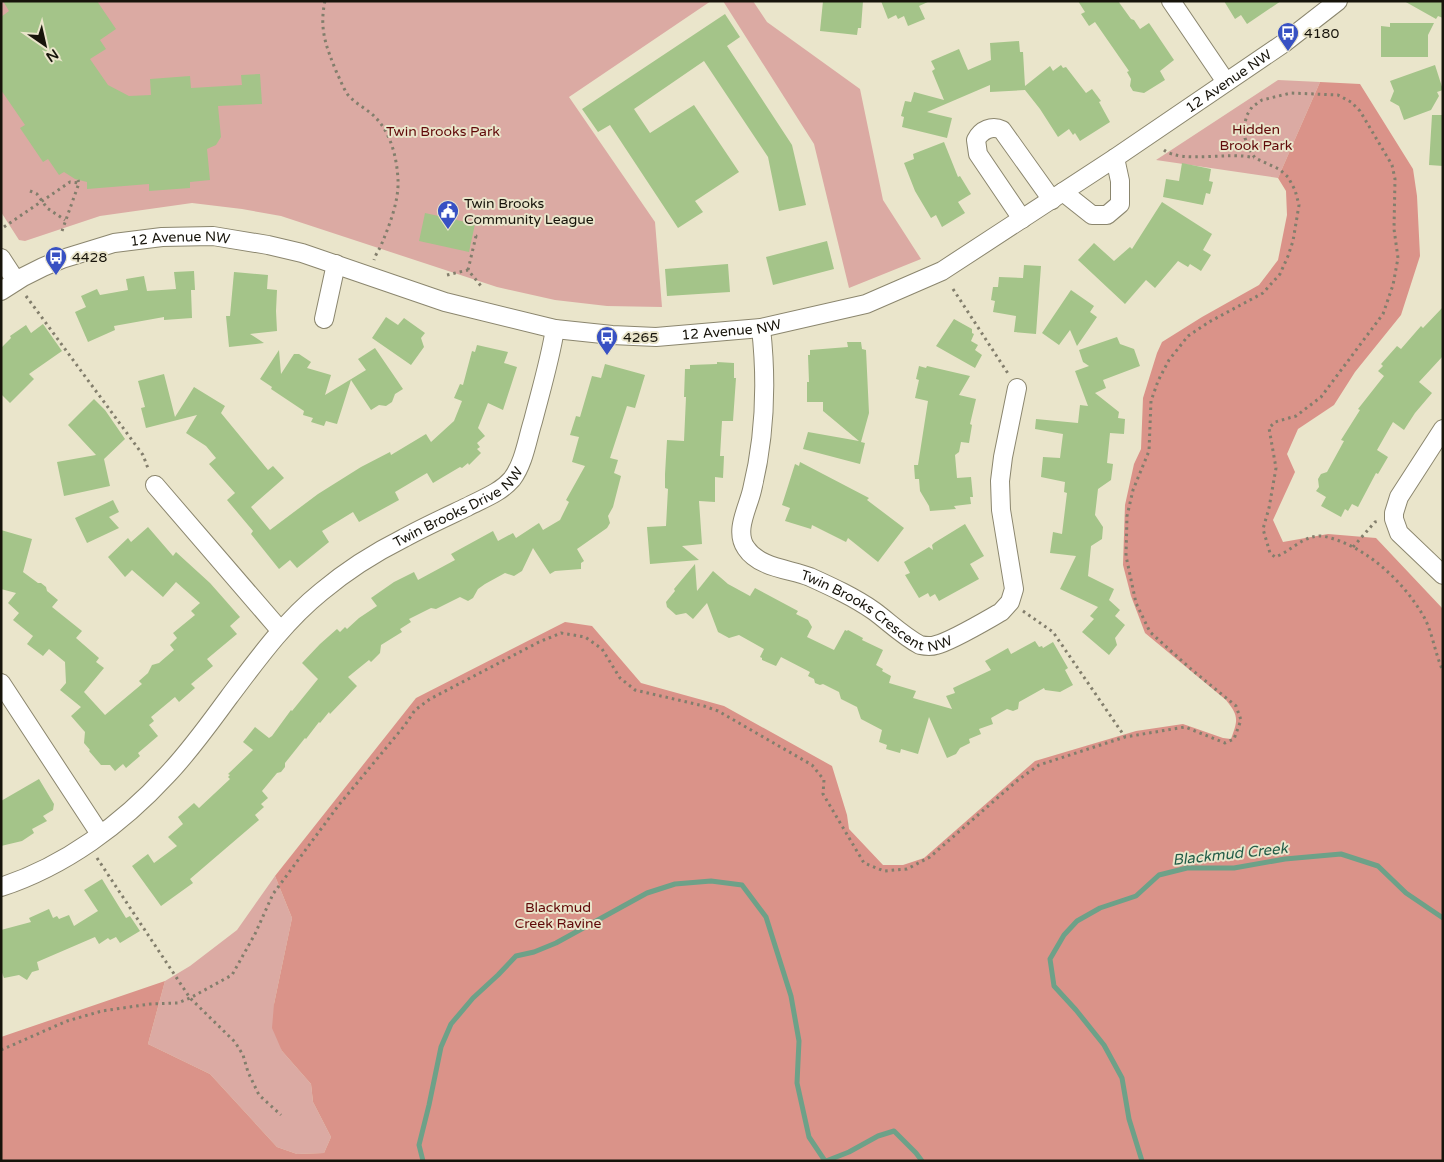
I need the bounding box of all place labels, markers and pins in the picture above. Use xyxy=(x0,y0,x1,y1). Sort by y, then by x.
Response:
bus stop icon: 4180 xyxy=(1276,21,1300,52)
place label: 4180 xyxy=(1304,25,1339,42)
place label: Twin Brooks Community League xyxy=(464,195,594,228)
public building icon: Twin Brooks Community League xyxy=(436,199,460,230)
bus stop icon: 4428 xyxy=(44,245,68,276)
place label: 4428 xyxy=(72,249,107,266)
bus stop icon: 4265 xyxy=(595,325,619,356)
place label: 4265 xyxy=(623,329,658,346)

